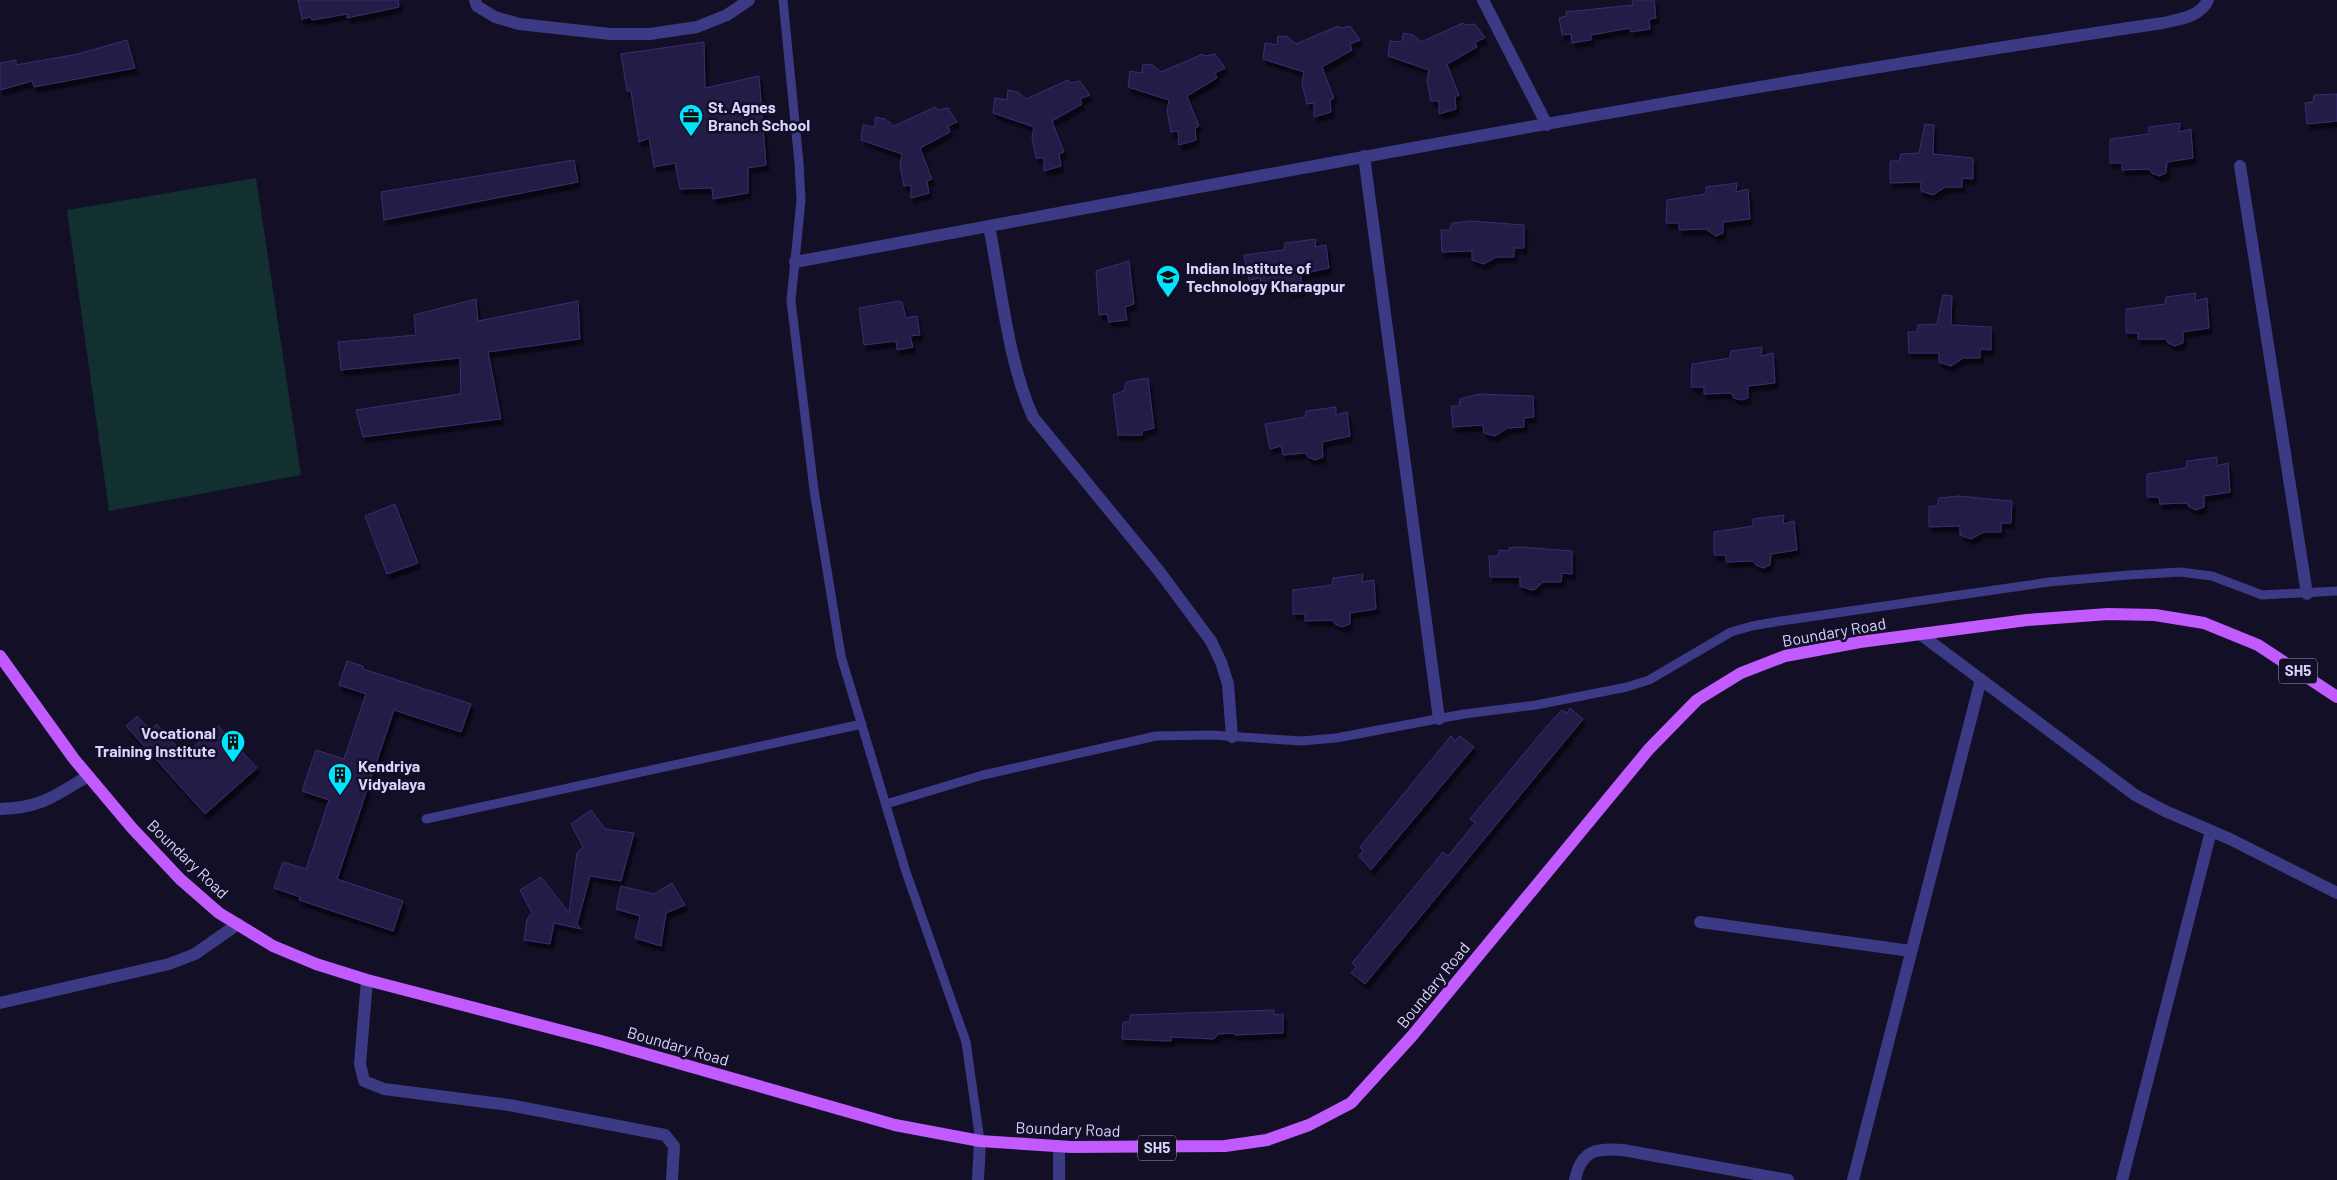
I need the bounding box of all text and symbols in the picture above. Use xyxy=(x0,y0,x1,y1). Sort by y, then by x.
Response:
place label: St. Agnes Branch School xyxy=(708,97,810,134)
office icon: St. Agnes Branch School xyxy=(678,103,704,137)
place label: Indian Institute of Technology Kharagpur xyxy=(1186,258,1345,295)
school or university icon: Indian Institute of Technology Kharagpur xyxy=(1155,264,1181,298)
street label: Boundary Road xyxy=(1781,613,1887,650)
road number: SH5 xyxy=(2279,658,2317,684)
place label: Vocational Training Institute xyxy=(95,723,216,760)
building icon: Vocational Training Institute xyxy=(220,729,246,763)
place label: Kendriya Vidyalaya xyxy=(358,756,425,793)
building icon: Kendriya Vidyalaya xyxy=(327,762,353,796)
street label: Boundary Road xyxy=(144,815,233,902)
street label: Boundary Road xyxy=(1392,938,1473,1031)
street label: Boundary Road xyxy=(625,1022,731,1069)
street label: Boundary Road xyxy=(1015,1117,1121,1140)
road number: SH5 xyxy=(1138,1136,1176,1160)

